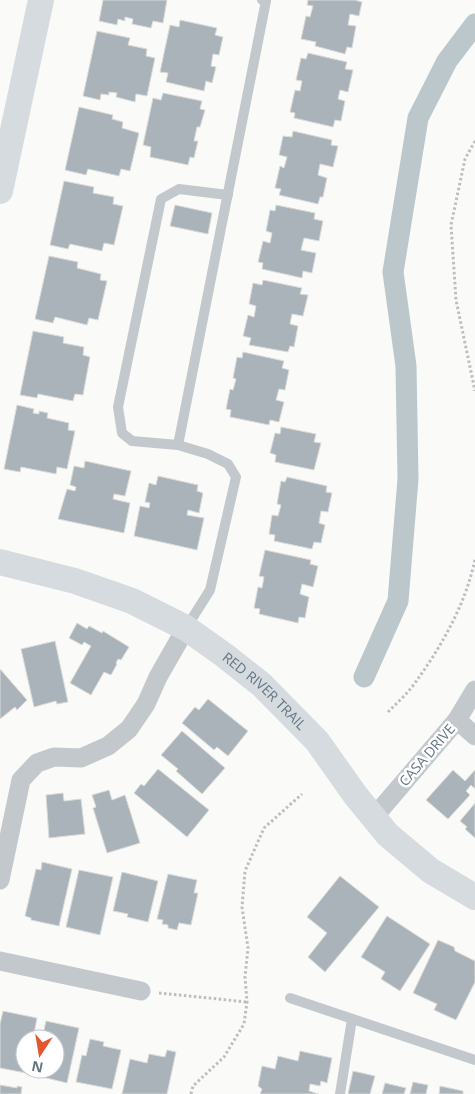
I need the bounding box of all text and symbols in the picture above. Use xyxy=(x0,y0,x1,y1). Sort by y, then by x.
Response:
street label: RED RIVER TRAIL xyxy=(219,647,311,734)
street label: CASA DRIVE xyxy=(394,720,459,790)
north arrow xyxy=(15,1029,65,1079)
text: N xyxy=(30,1057,45,1078)

